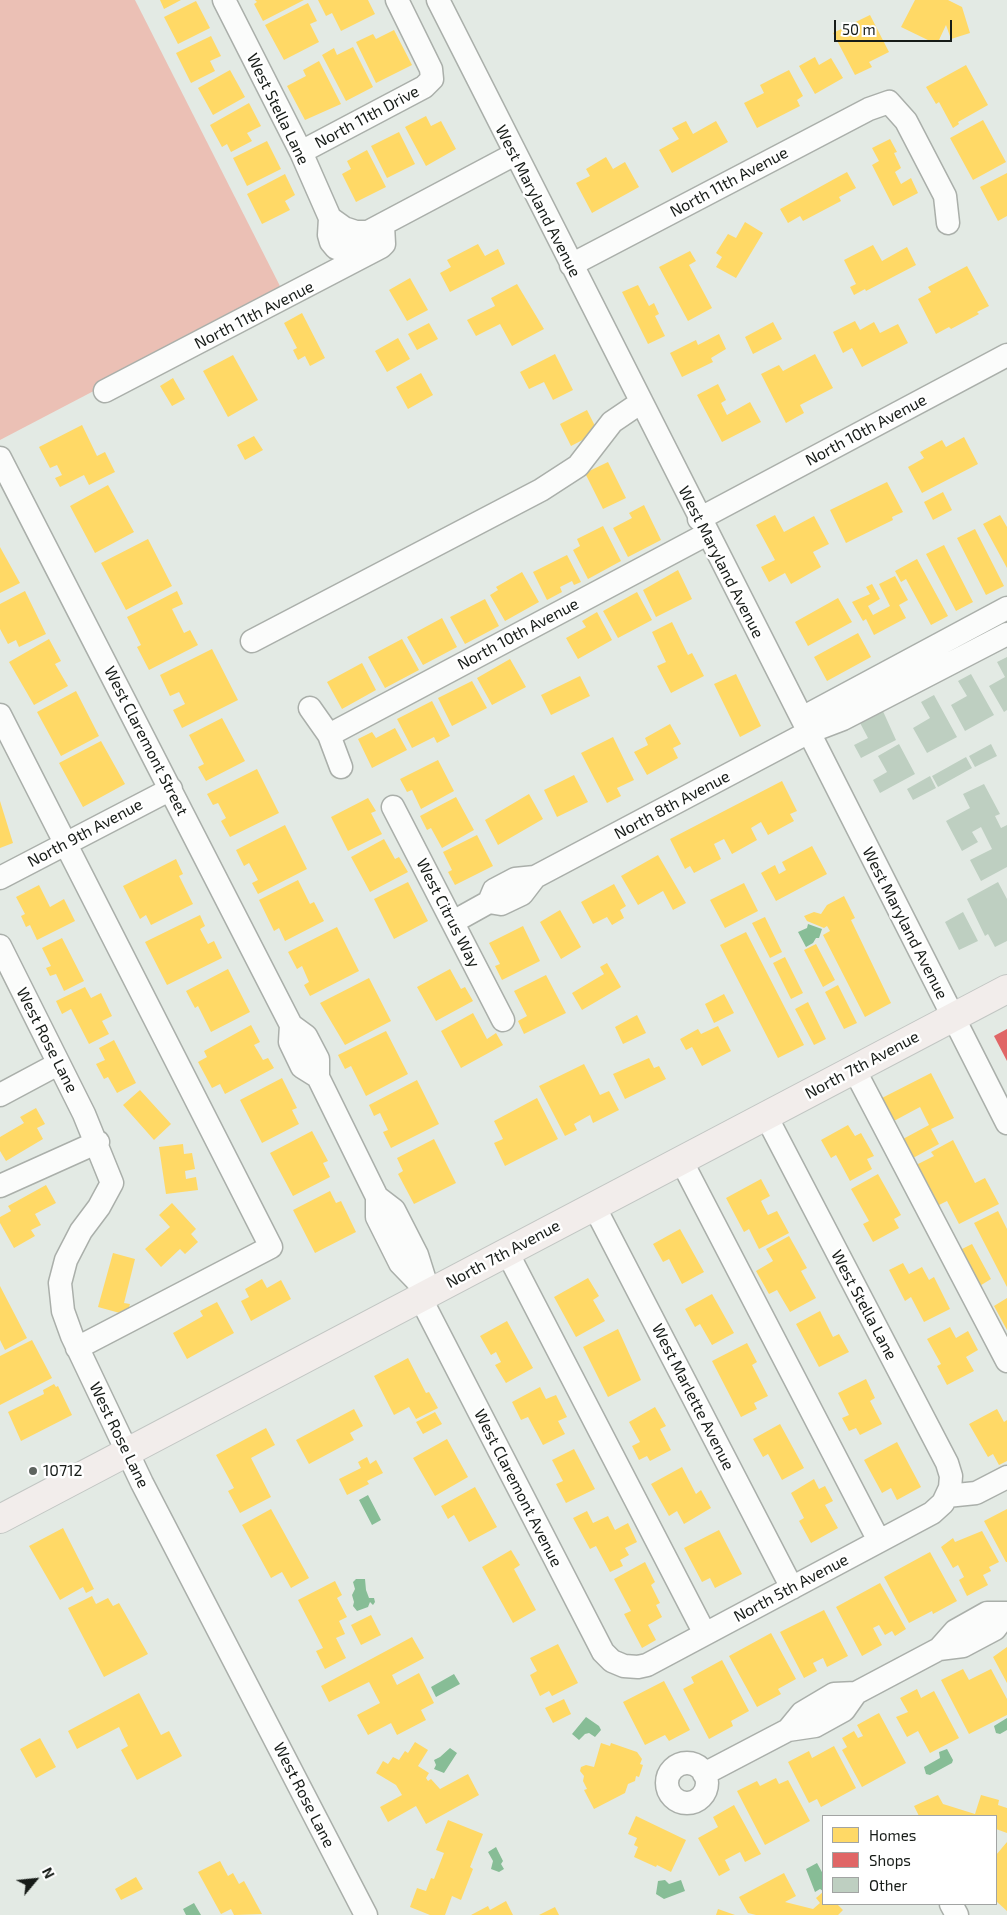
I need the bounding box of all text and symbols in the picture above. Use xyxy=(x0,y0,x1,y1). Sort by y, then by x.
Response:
scale bar xyxy=(837,10,954,42)
text: 50 m xyxy=(842,20,876,38)
street label: West Stella Lane xyxy=(243,50,313,168)
street label: North 11th Drive xyxy=(312,81,422,153)
street label: West Maryland Avenue xyxy=(491,122,585,280)
street label: North 11th Avenue xyxy=(667,143,791,221)
street label: North 11th Avenue xyxy=(191,277,317,353)
street label: North 10th Avenue xyxy=(802,390,930,470)
street label: West Maryland Avenue xyxy=(674,483,768,641)
street label: North 10th Avenue xyxy=(454,594,582,674)
street label: West Claremont Street xyxy=(100,663,192,819)
street label: North 8th Avenue xyxy=(611,766,733,844)
street label: North 9th Avenue xyxy=(24,795,146,871)
street label: West Maryland Avenue xyxy=(858,844,952,1002)
street label: West Citrus Way xyxy=(412,855,484,971)
street label: West Rose Lane xyxy=(12,984,82,1096)
street label: North 7th Avenue xyxy=(802,1027,922,1103)
street label: North 7th Avenue xyxy=(443,1216,563,1292)
street label: West Stella Lane xyxy=(827,1247,901,1363)
street label: West Marlette Avenue xyxy=(648,1321,738,1473)
street label: West Rose Lane xyxy=(85,1379,153,1491)
street label: West Claremont Avenue xyxy=(470,1406,566,1570)
place label: 10712 xyxy=(43,1461,83,1481)
marker: 10712 xyxy=(27,1465,39,1477)
street label: North 5th Avenue xyxy=(730,1550,852,1626)
street label: West Rose Lane xyxy=(269,1739,339,1851)
legend xyxy=(822,1815,997,1905)
text: Homes xyxy=(869,1826,916,1844)
text: Shops xyxy=(869,1851,911,1869)
north arrow xyxy=(10,1855,60,1905)
text: N xyxy=(39,1864,59,1881)
text: Other xyxy=(869,1876,908,1894)

